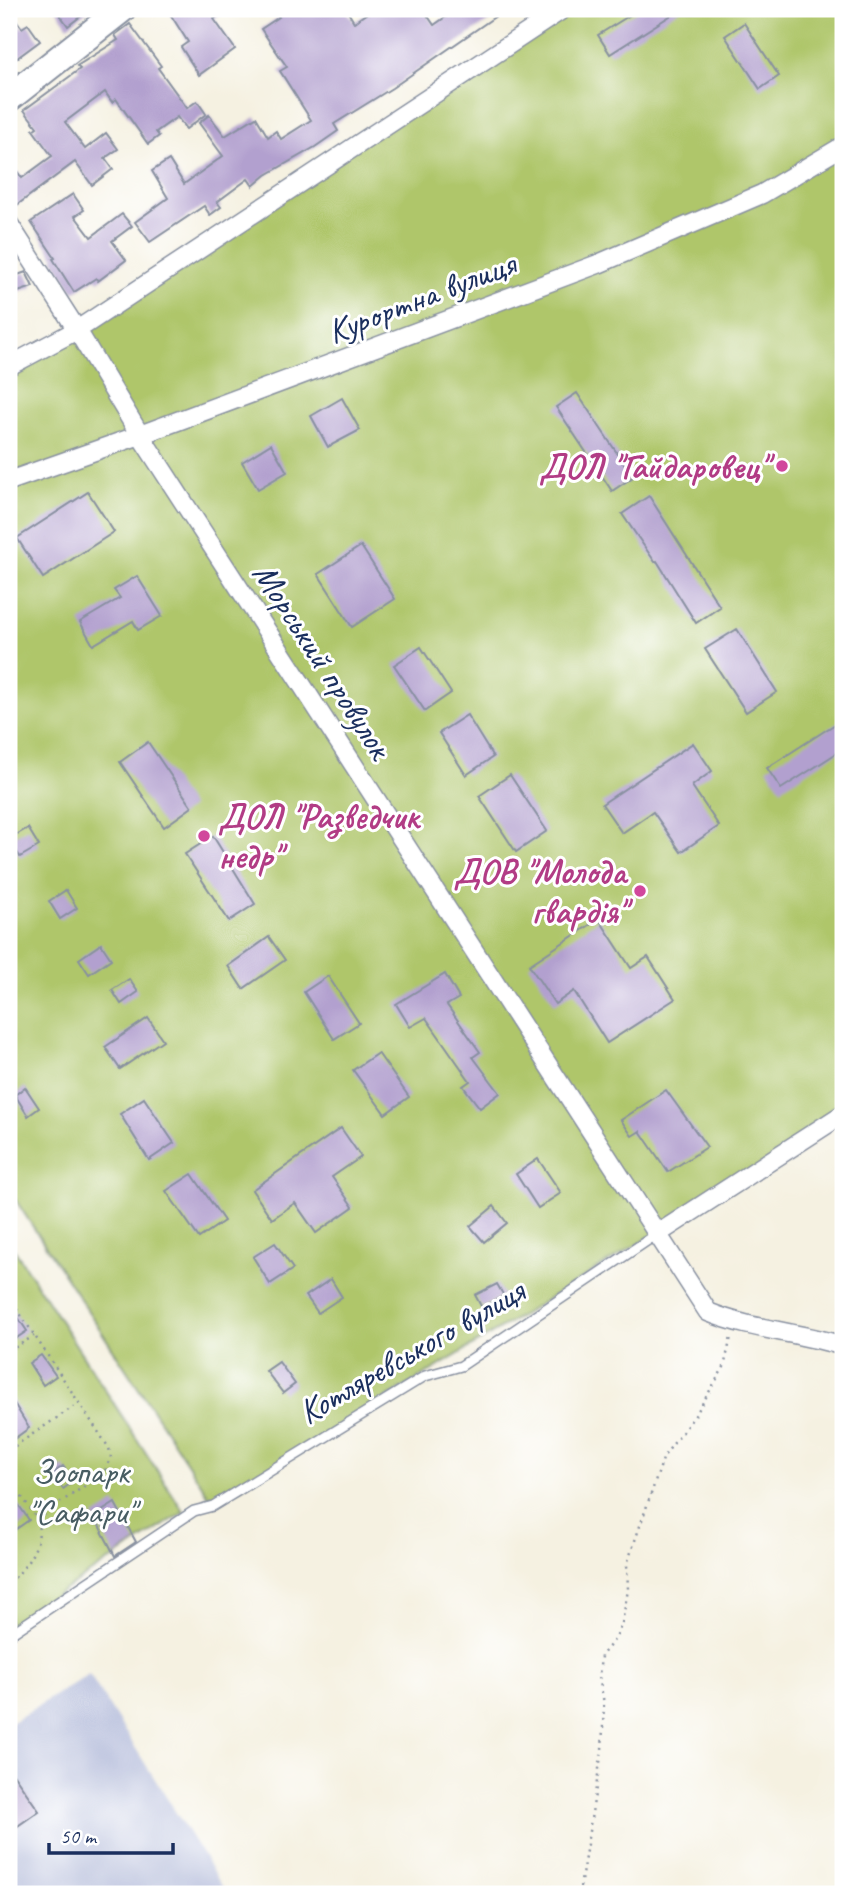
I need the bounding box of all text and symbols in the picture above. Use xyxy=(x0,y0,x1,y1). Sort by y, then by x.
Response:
street label: Курортна вулиця xyxy=(321,240,524,354)
place label: ДОЛ "Гайдаровец" xyxy=(539,444,776,489)
marker: ДОЛ "Гайдаровец" xyxy=(774,458,790,474)
street label: Морський провулок xyxy=(243,554,404,769)
place label: ДОЛ "Разведчик недр" xyxy=(218,794,422,879)
marker: ДОЛ "Разведчик недр" xyxy=(196,828,212,844)
place label: ДОВ "Молода гвардія" xyxy=(453,849,634,934)
marker: ДОВ "Молода гвардія" xyxy=(632,883,648,899)
street label: Котляревського вулиця xyxy=(290,1268,534,1434)
park label: Зоопарк "Сафари" xyxy=(27,1449,141,1534)
scale bar xyxy=(49,1812,173,1856)
text: 50 m xyxy=(60,1823,98,1849)

